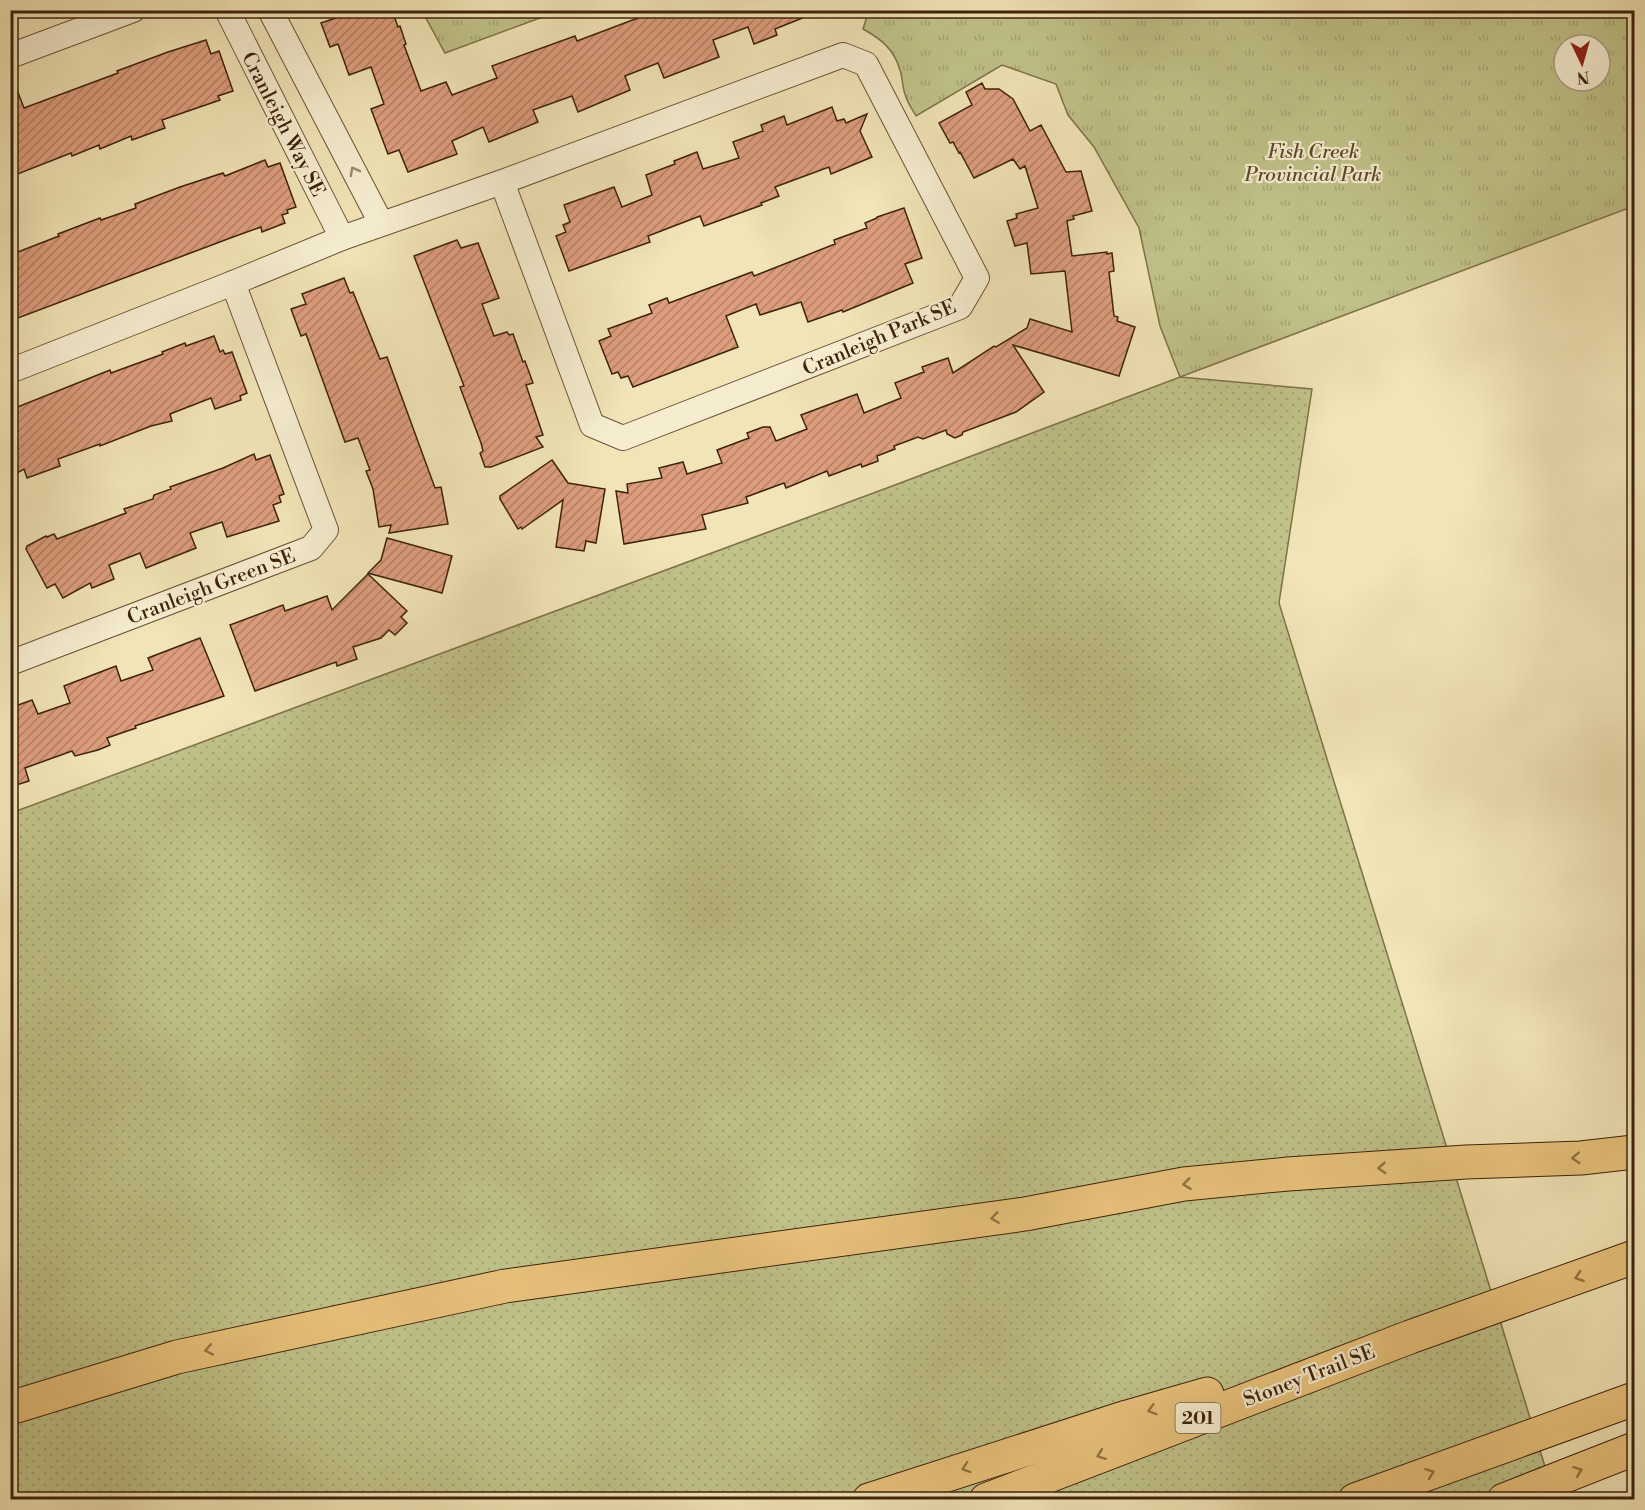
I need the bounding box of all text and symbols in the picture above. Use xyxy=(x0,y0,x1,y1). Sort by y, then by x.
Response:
north arrow xyxy=(1552,33,1612,93)
street label: Cranleigh Way SE xyxy=(235,48,330,201)
text: N xyxy=(1576,66,1590,87)
park label: Fish Creek Provincial Park xyxy=(1243,140,1382,188)
one-way arrow xyxy=(350,167,361,178)
street label: Cranleigh Park SE xyxy=(799,295,960,382)
street label: Cranleigh Green SE xyxy=(124,544,299,631)
one-way arrow xyxy=(1572,1151,1581,1164)
one-way arrow xyxy=(1377,1161,1386,1174)
one-way arrow xyxy=(1183,1177,1192,1190)
one-way arrow xyxy=(991,1212,1000,1224)
one-way arrow xyxy=(1574,1269,1585,1282)
street label: Stoney Trail SE xyxy=(1240,1340,1379,1413)
one-way arrow xyxy=(204,1343,214,1356)
one-way arrow xyxy=(1147,1403,1158,1415)
road number: 201 xyxy=(1176,1403,1220,1433)
one-way arrow xyxy=(1096,1448,1107,1461)
one-way arrow xyxy=(961,1461,972,1474)
one-way arrow xyxy=(1572,1466,1583,1478)
one-way arrow xyxy=(1424,1467,1435,1480)

